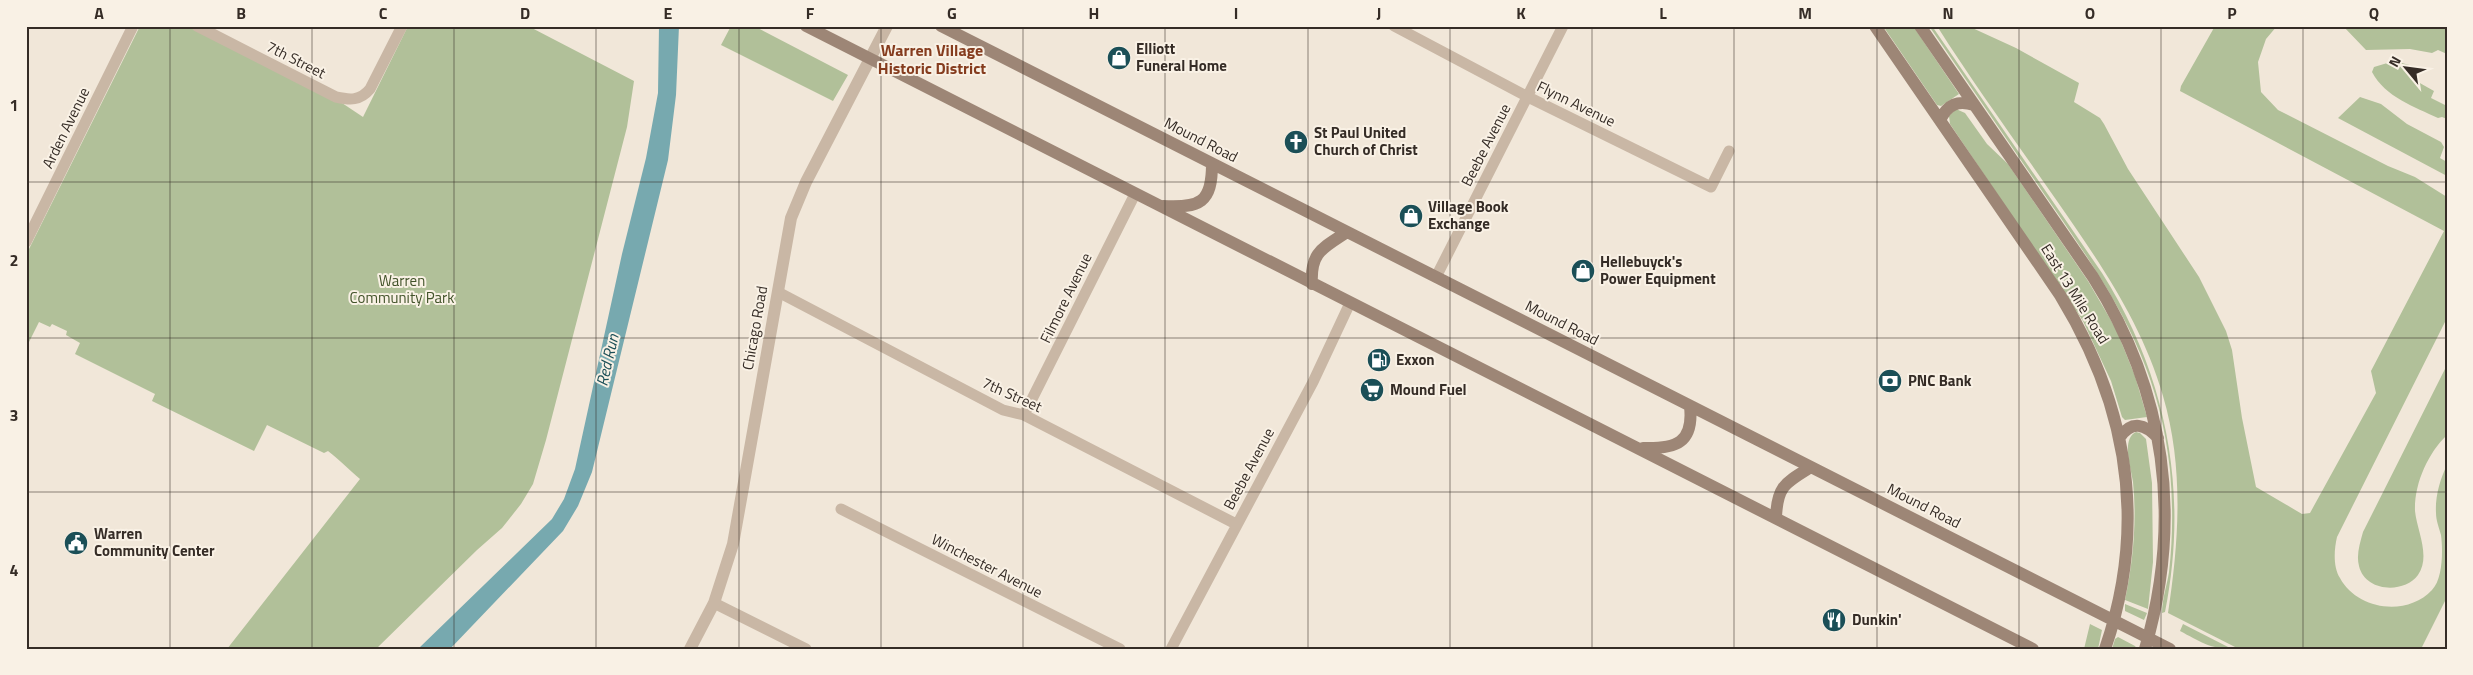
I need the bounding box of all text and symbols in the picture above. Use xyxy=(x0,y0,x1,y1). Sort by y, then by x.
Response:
text: A xyxy=(94,1,104,25)
text: B xyxy=(236,1,246,25)
text: C xyxy=(379,1,388,25)
text: D xyxy=(520,1,530,25)
text: E xyxy=(664,1,673,25)
text: F xyxy=(806,1,815,25)
text: G xyxy=(947,1,957,25)
text: H xyxy=(1089,1,1099,25)
text: I xyxy=(1234,1,1238,25)
text: J xyxy=(1377,1,1381,25)
text: K xyxy=(1516,1,1526,25)
text: L xyxy=(1659,1,1667,25)
text: M xyxy=(1798,1,1812,25)
text: N xyxy=(1942,1,1954,25)
text: O xyxy=(2085,1,2095,25)
text: P xyxy=(2227,1,2237,25)
text: Q xyxy=(2369,1,2379,25)
street label: 7th Street xyxy=(263,35,330,85)
place label: Elliott Funeral Home xyxy=(1136,37,1227,77)
district label: Warren Village Historic District xyxy=(878,38,986,80)
north arrow xyxy=(2380,42,2430,92)
shop icon: Elliott Funeral Home xyxy=(1106,45,1132,71)
text: N xyxy=(2383,52,2406,71)
street label: Flynn Avenue xyxy=(1533,75,1619,133)
street label: Arden Avenue xyxy=(36,83,95,172)
text: 1 xyxy=(10,93,18,117)
street label: Beebe Avenue xyxy=(1455,99,1516,190)
street label: Mound Road xyxy=(1160,111,1242,168)
place label: St Paul United Church of Christ xyxy=(1314,121,1418,161)
church icon: St Paul United Church of Christ xyxy=(1283,129,1309,155)
place label: Village Book Exchange xyxy=(1428,195,1509,235)
shop icon: Village Book Exchange xyxy=(1398,203,1424,229)
street label: East 13 Mile Road xyxy=(2035,239,2115,348)
text: 2 xyxy=(10,248,18,272)
street label: Filmore Avenue xyxy=(1034,249,1097,347)
place label: Hellebuyck's Power Equipment xyxy=(1600,250,1716,290)
shop icon: Hellebuyck's Power Equipment xyxy=(1570,258,1596,284)
park label: Warren Community Park xyxy=(350,269,454,309)
street label: Chicago Road xyxy=(736,284,773,372)
street label: Mound Road xyxy=(1521,294,1603,351)
water label: Red Run xyxy=(589,331,625,388)
fuel station icon: Exxon xyxy=(1366,347,1392,373)
place label: Exxon xyxy=(1396,348,1435,371)
bank icon: PNC Bank xyxy=(1877,368,1903,394)
place label: PNC Bank xyxy=(1908,369,1972,392)
street label: 7th Street xyxy=(978,371,1047,418)
supermarket icon: Mound Fuel xyxy=(1359,377,1385,403)
place label: Mound Fuel xyxy=(1390,378,1467,401)
text: 3 xyxy=(10,403,18,427)
street label: Beebe Avenue xyxy=(1217,424,1280,514)
street label: Mound Road xyxy=(1883,477,1965,534)
place label: Warren Community Center xyxy=(94,522,215,562)
street label: Winchester Avenue xyxy=(928,528,1047,604)
public building icon: Warren Community Center xyxy=(63,530,89,556)
text: 4 xyxy=(10,558,19,582)
restaurant icon: Dunkin' xyxy=(1821,607,1847,633)
place label: Dunkin' xyxy=(1852,608,1902,631)

